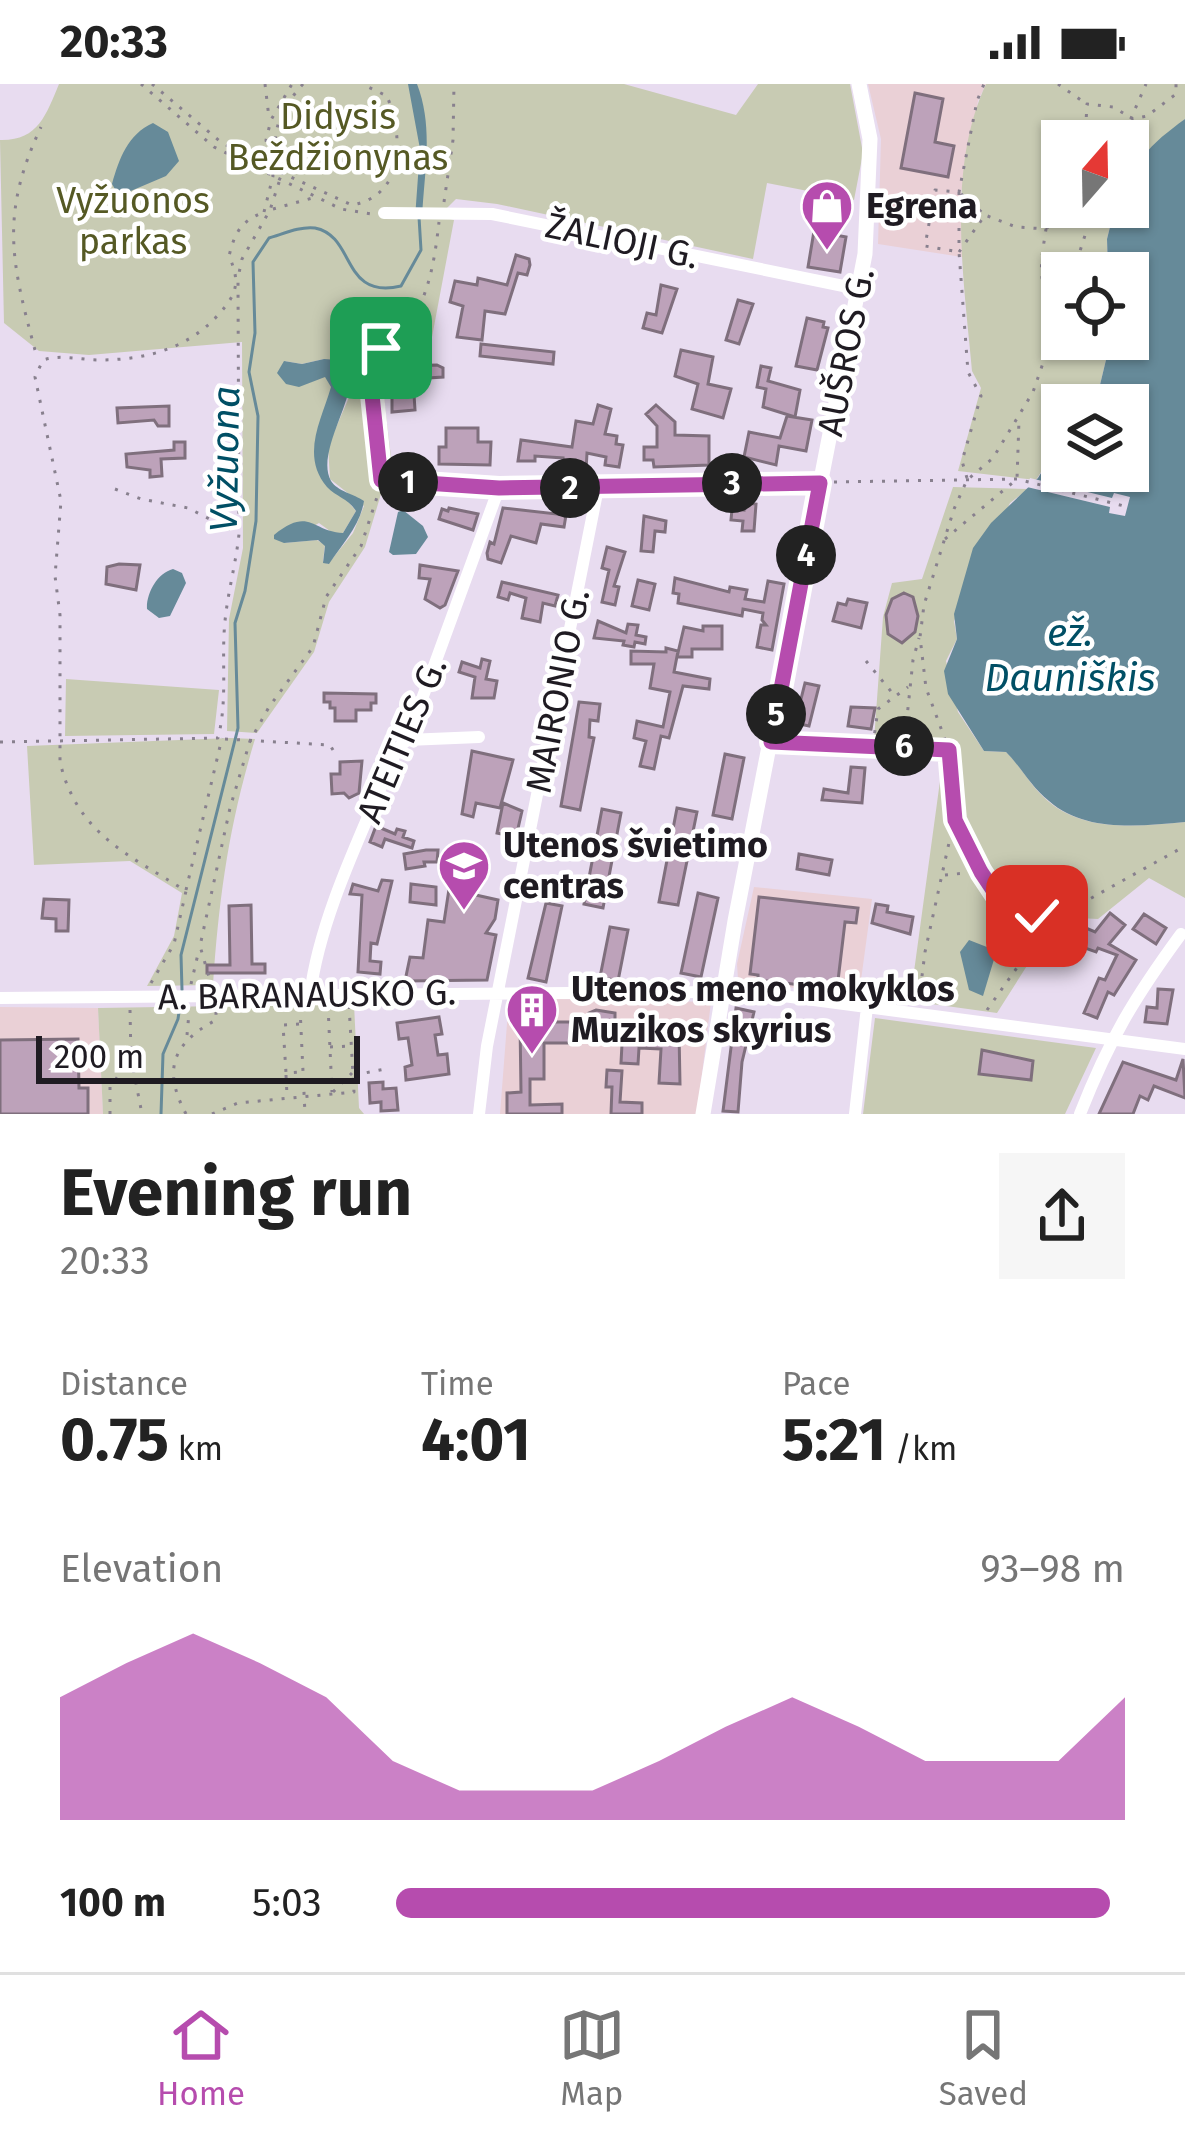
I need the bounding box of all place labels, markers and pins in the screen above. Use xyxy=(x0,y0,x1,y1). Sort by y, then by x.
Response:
shop icon: Egrena xyxy=(799,178,855,252)
place label: Egrena xyxy=(866,184,978,228)
pin xyxy=(330,297,432,399)
pin: 1 xyxy=(378,452,438,512)
pin: 3 xyxy=(702,453,762,513)
pin: 2 xyxy=(540,458,600,518)
pin: 4 xyxy=(776,525,836,585)
pin: 5 xyxy=(746,684,806,744)
pin: 6 xyxy=(874,716,934,776)
place label: Utenos švietimo centras xyxy=(503,823,768,908)
school or university icon: Utenos švietimo centras xyxy=(436,838,492,912)
pin xyxy=(986,865,1088,967)
place label: Utenos meno mokyklos Muzikos skyrius xyxy=(571,967,955,1052)
building icon: Utenos meno mokyklos Muzikos skyrius xyxy=(504,982,560,1056)

